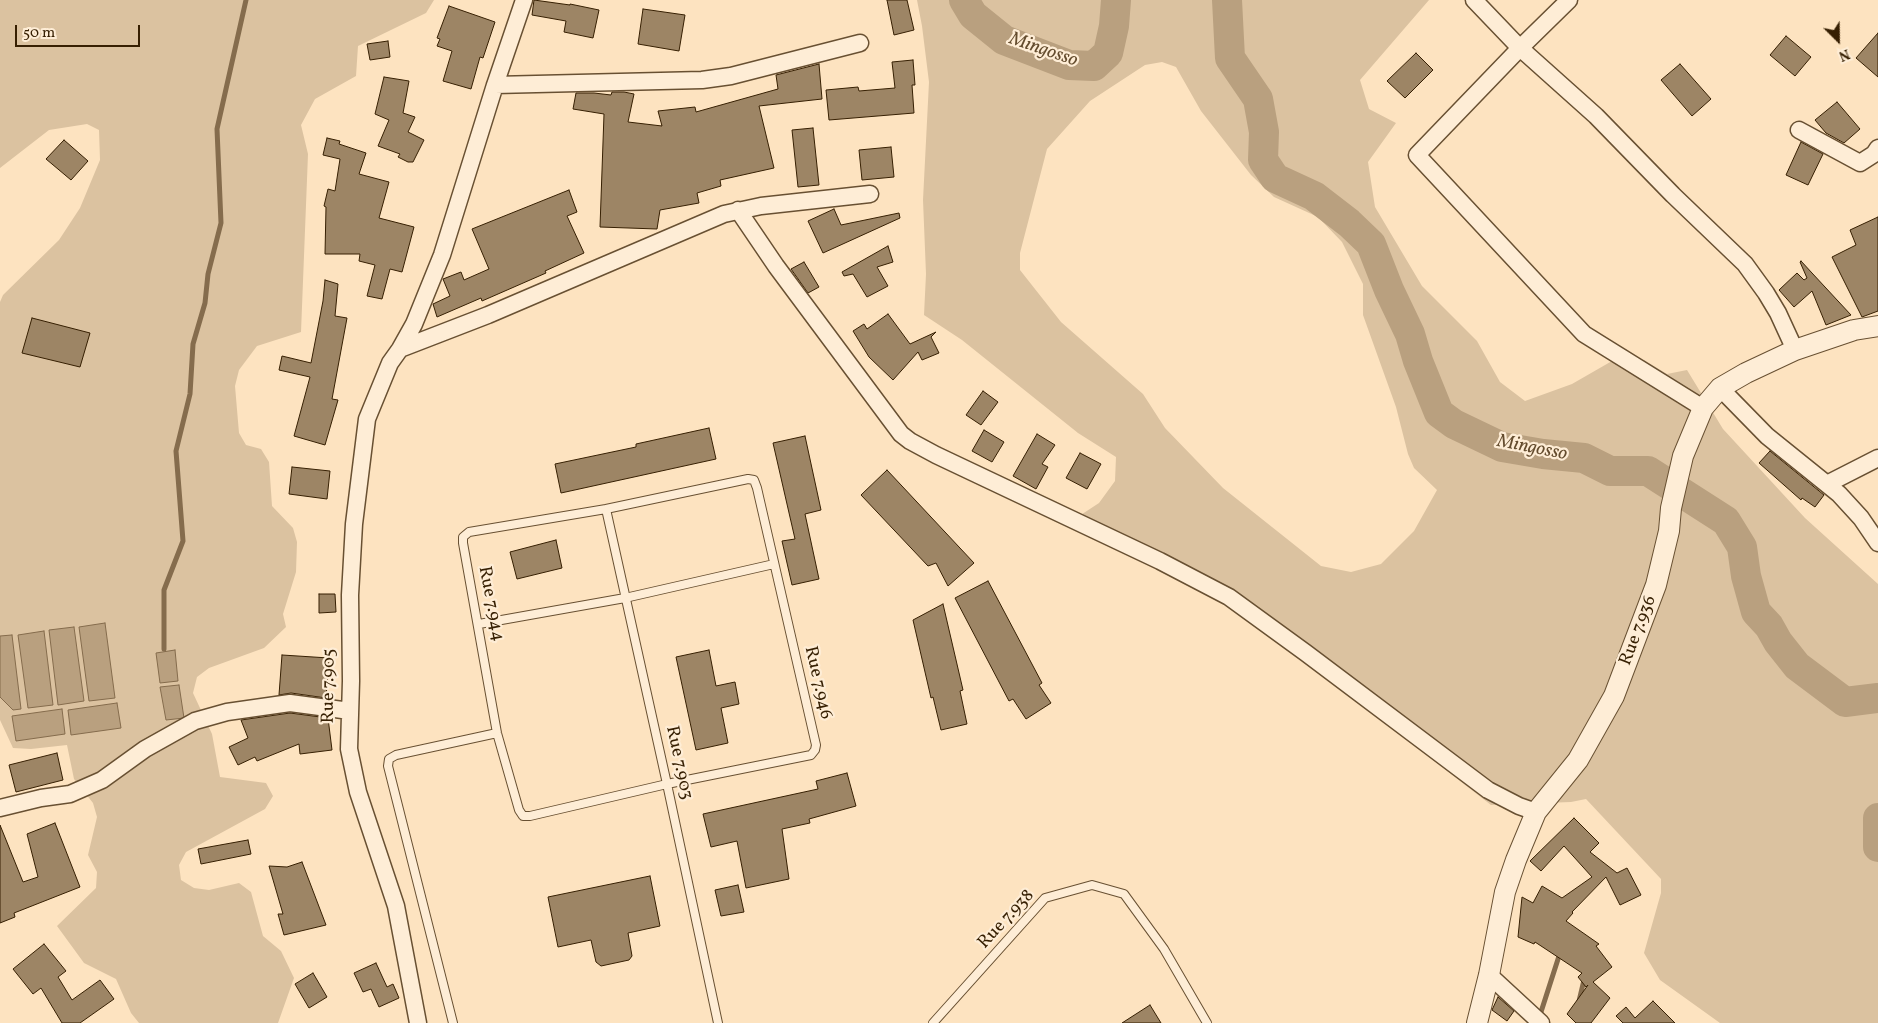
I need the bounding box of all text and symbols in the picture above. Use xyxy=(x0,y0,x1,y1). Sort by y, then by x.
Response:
scale bar xyxy=(18,15,142,47)
north arrow xyxy=(1813,15,1863,65)
text: 50 m xyxy=(23,23,55,44)
water label: Mingosso xyxy=(1006,29,1080,73)
text: N xyxy=(1836,44,1852,65)
water label: Mingosso xyxy=(1495,431,1569,467)
street label: Rue 7.944 xyxy=(472,565,508,643)
street label: Rue 7.936 xyxy=(1616,593,1662,669)
street label: Rue 7.946 xyxy=(798,644,836,722)
street label: Rue 7.905 xyxy=(319,648,341,724)
street label: Rue 7.903 xyxy=(660,724,696,802)
street label: Rue 7.938 xyxy=(974,886,1040,954)

